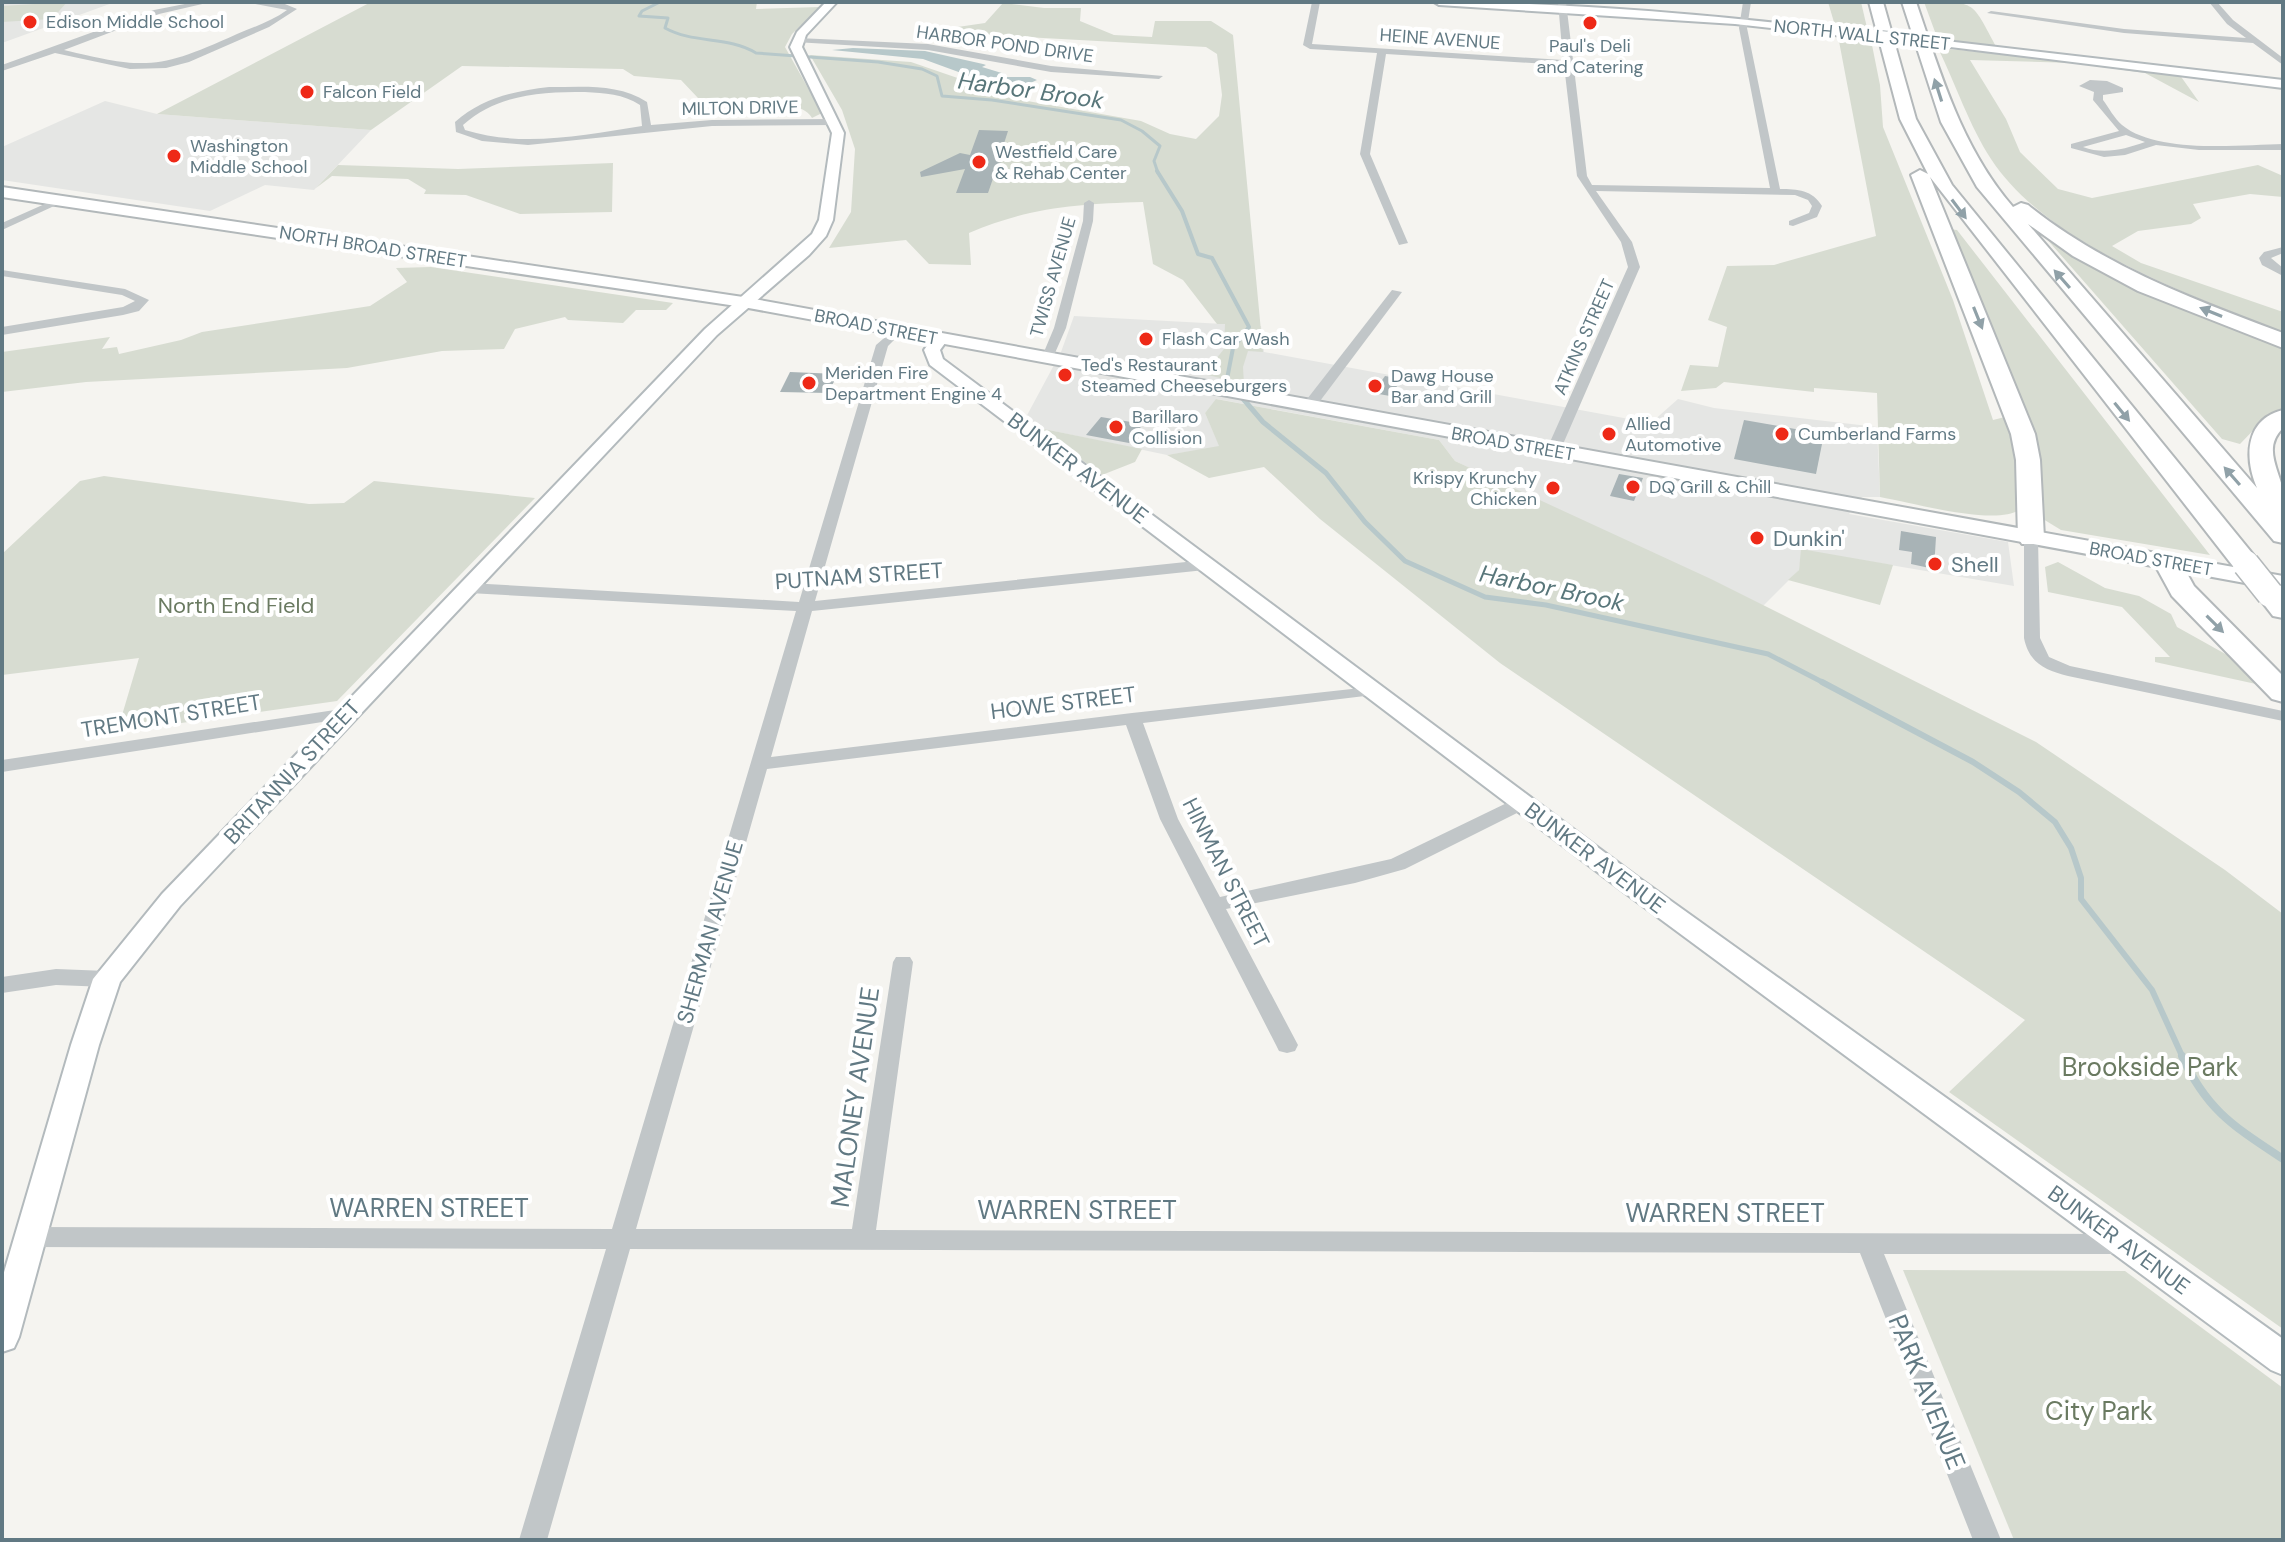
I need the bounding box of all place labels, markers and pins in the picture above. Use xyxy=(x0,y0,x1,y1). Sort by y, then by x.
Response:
place label: Edison Middle School xyxy=(46,10,224,34)
marker: Edison Middle School xyxy=(21,13,39,31)
marker: Paul's Deli and Catering xyxy=(1581,14,1599,32)
place label: Paul's Deli and Catering xyxy=(1536,34,1644,79)
place label: Falcon Field xyxy=(323,80,421,104)
marker: Falcon Field xyxy=(298,83,316,101)
place label: Washington Middle School xyxy=(190,134,308,179)
place label: Westfield Care & Rehab Center xyxy=(995,140,1127,185)
marker: Washington Middle School xyxy=(165,147,183,165)
marker: Westfield Care & Rehab Center xyxy=(970,153,988,171)
place label: Flash Car Wash xyxy=(1162,327,1289,351)
marker: Flash Car Wash xyxy=(1137,330,1155,348)
place label: Ted's Restaurant Steamed Cheeseburgers xyxy=(1081,353,1287,398)
place label: Meriden Fire Department Engine 4 xyxy=(825,361,1002,406)
place label: Dawg House Bar and Grill xyxy=(1391,364,1494,409)
marker: Ted's Restaurant Steamed Cheeseburgers xyxy=(1056,366,1074,384)
marker: Meriden Fire Department Engine 4 xyxy=(800,374,818,392)
marker: Dawg House Bar and Grill xyxy=(1366,377,1384,395)
place label: Barillaro Collision xyxy=(1132,405,1202,450)
place label: Allied Automotive xyxy=(1625,412,1722,457)
marker: Barillaro Collision xyxy=(1107,418,1125,436)
place label: Cumberland Farms xyxy=(1798,422,1956,446)
marker: Allied Automotive xyxy=(1600,425,1618,443)
marker: Cumberland Farms xyxy=(1773,425,1791,443)
place label: Krispy Krunchy Chicken xyxy=(1413,466,1537,511)
place label: DQ Grill & Chill xyxy=(1649,475,1771,499)
marker: DQ Grill & Chill xyxy=(1624,478,1642,496)
marker: Krispy Krunchy Chicken xyxy=(1544,479,1562,497)
place label: Dunkin' xyxy=(1773,524,1845,553)
marker: Dunkin' xyxy=(1748,529,1766,547)
place label: Shell xyxy=(1951,550,1999,579)
marker: Shell xyxy=(1926,555,1944,573)

